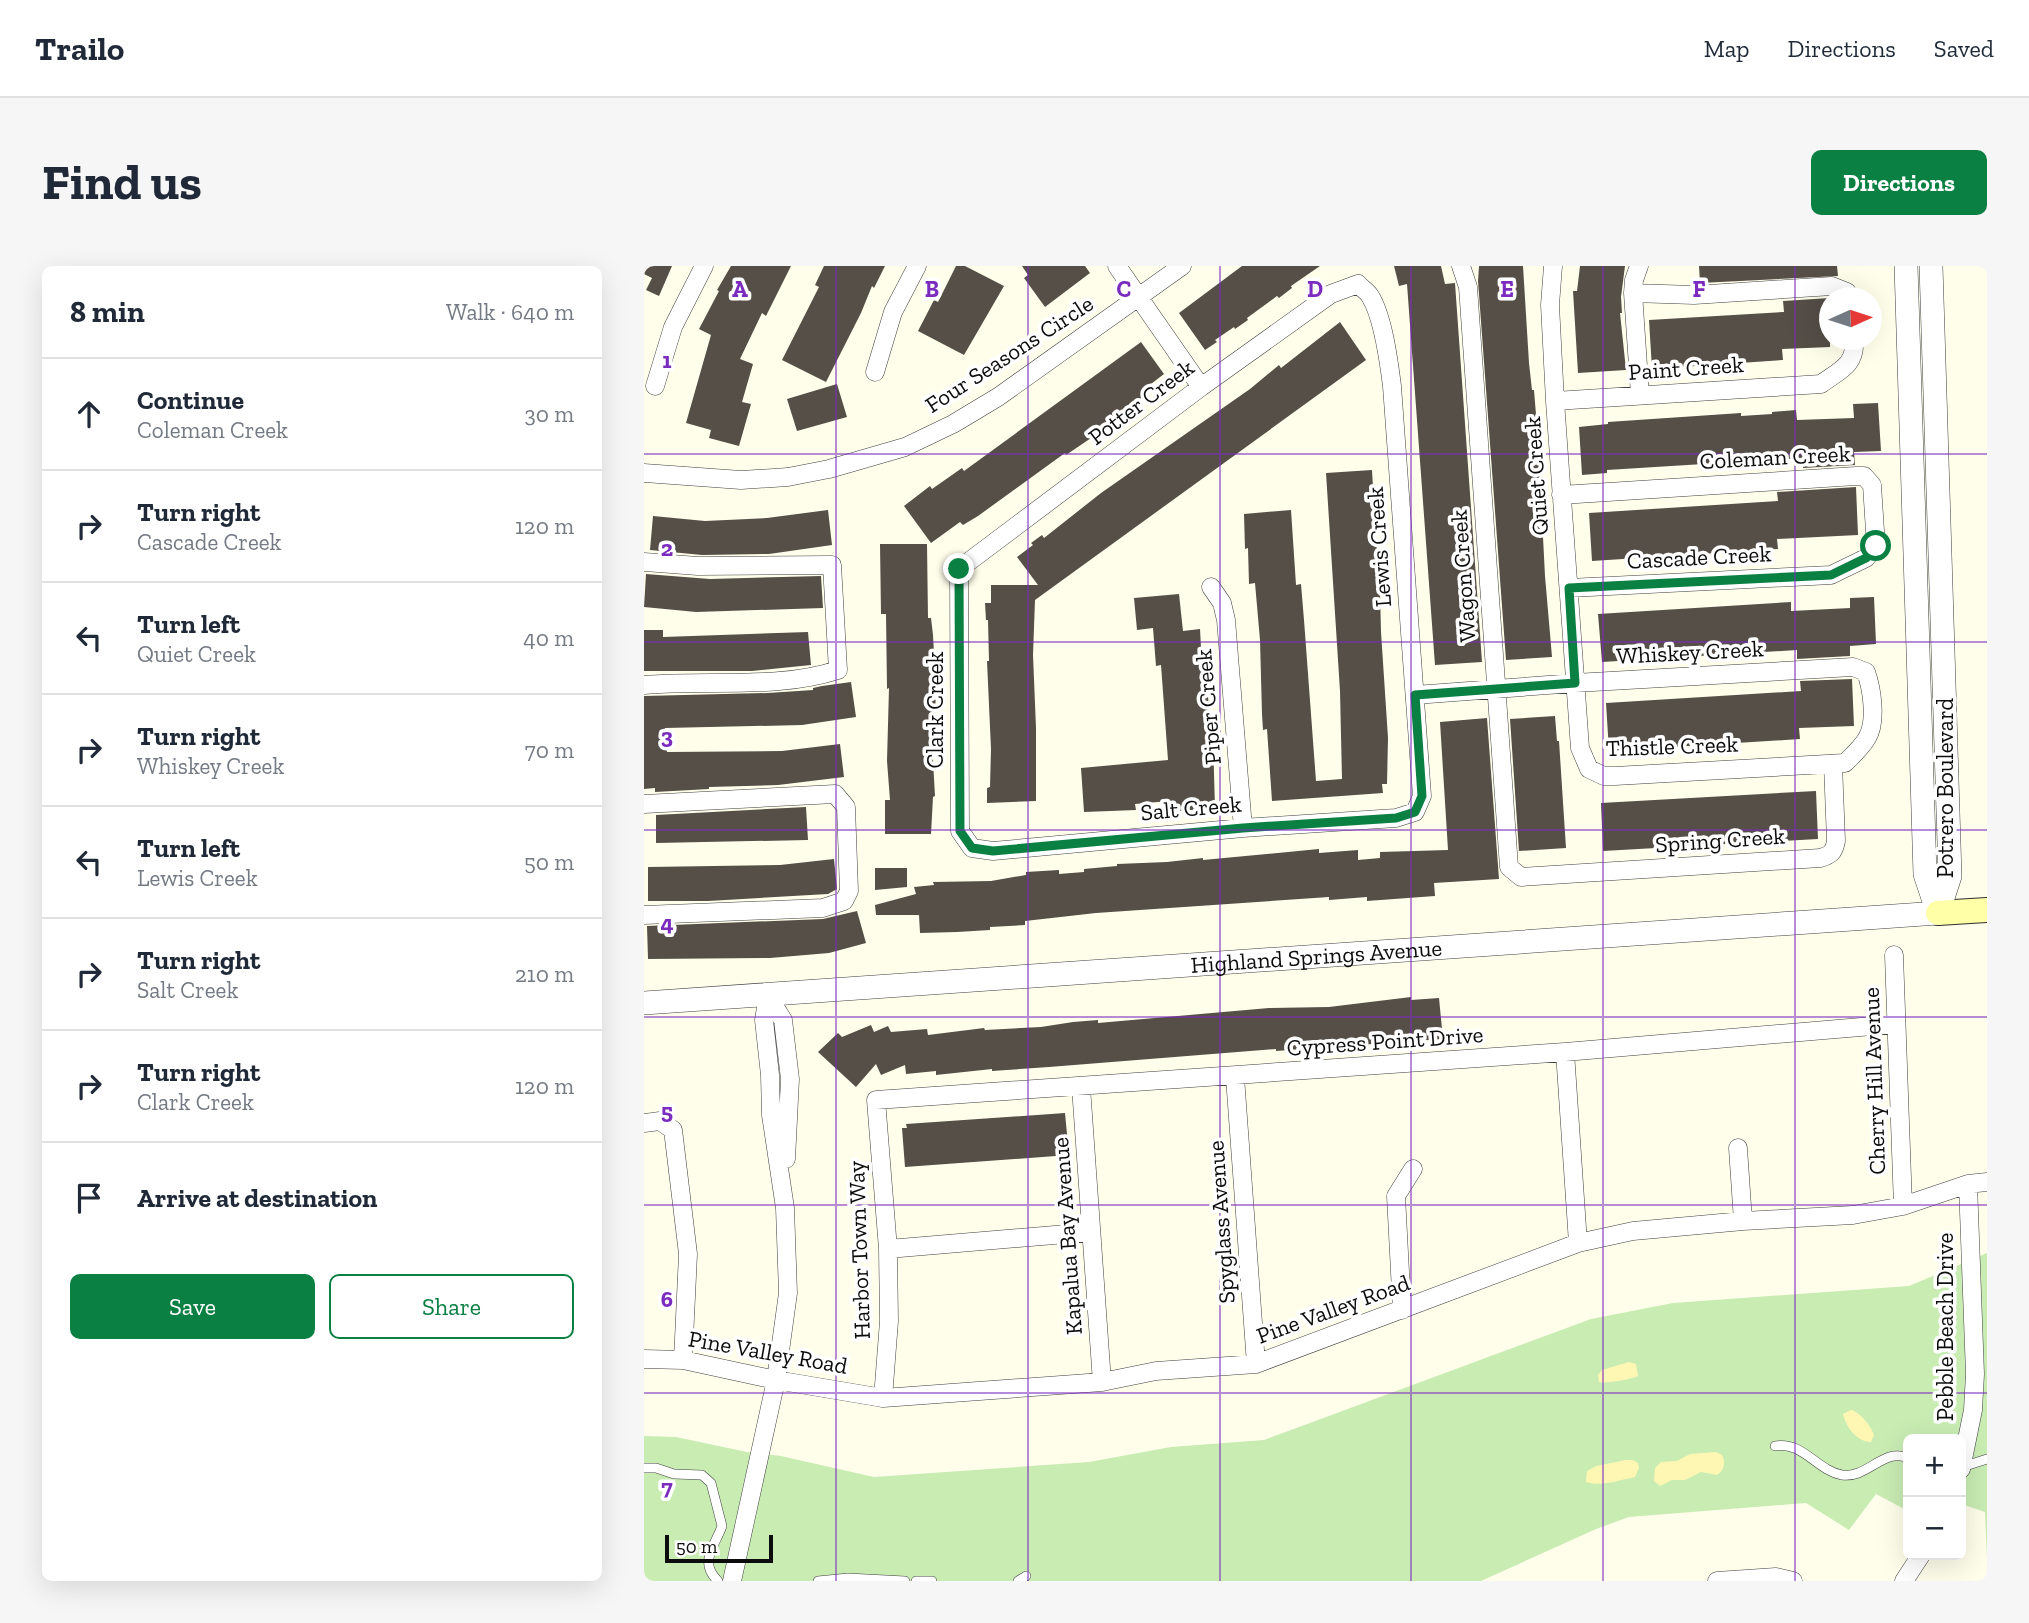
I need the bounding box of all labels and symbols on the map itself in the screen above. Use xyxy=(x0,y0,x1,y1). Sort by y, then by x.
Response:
text: A xyxy=(732,275,748,303)
text: B xyxy=(925,275,939,303)
text: C xyxy=(1117,275,1131,303)
text: D xyxy=(1307,275,1323,303)
text: E xyxy=(1500,275,1514,303)
text: F xyxy=(1692,275,1706,303)
north arrow xyxy=(1819,287,1882,350)
street label: Four Seasons Circle xyxy=(920,289,1098,419)
text: 1 xyxy=(662,346,672,374)
street label: Paint Creek xyxy=(1627,350,1745,386)
street label: Potter Creek xyxy=(1083,353,1199,451)
street label: Quiet Creek xyxy=(1518,416,1554,536)
street label: Coleman Creek xyxy=(1699,439,1851,475)
street label: Lewis Creek xyxy=(1361,486,1397,608)
street label: Wagon Creek xyxy=(1444,509,1482,643)
route start xyxy=(1860,530,1891,561)
text: 2 xyxy=(661,534,673,562)
street label: Cascade Creek xyxy=(1626,539,1772,575)
route end xyxy=(943,553,974,584)
street label: Whiskey Creek xyxy=(1616,634,1764,670)
street label: Piper Creek xyxy=(1189,648,1227,766)
street label: Clark Creek xyxy=(921,652,949,768)
street label: Potrero Boulevard xyxy=(1931,697,1959,878)
text: 3 xyxy=(661,722,673,750)
street label: Thistle Creek xyxy=(1605,730,1739,762)
street label: Salt Creek xyxy=(1139,790,1243,826)
street label: Spring Creek xyxy=(1654,821,1786,859)
text: 4 xyxy=(660,909,674,937)
street label: Highland Springs Avenue xyxy=(1190,934,1443,979)
street label: Cherry Hill Avenue xyxy=(1857,987,1891,1175)
street label: Cypress Point Drive xyxy=(1286,1020,1484,1062)
text: 5 xyxy=(661,1097,673,1125)
street label: Kapalua Bay Avenue xyxy=(1046,1136,1088,1336)
street label: Spyglass Avenue xyxy=(1201,1140,1241,1304)
street label: Harbor Town Way xyxy=(842,1160,876,1340)
street label: Pebble Beach Drive xyxy=(1931,1233,1959,1421)
street label: Pine Valley Road xyxy=(1253,1268,1414,1350)
text: 6 xyxy=(661,1285,673,1313)
street label: Pine Valley Road xyxy=(686,1324,850,1380)
text: 7 xyxy=(661,1473,673,1501)
scale bar xyxy=(665,1532,774,1564)

